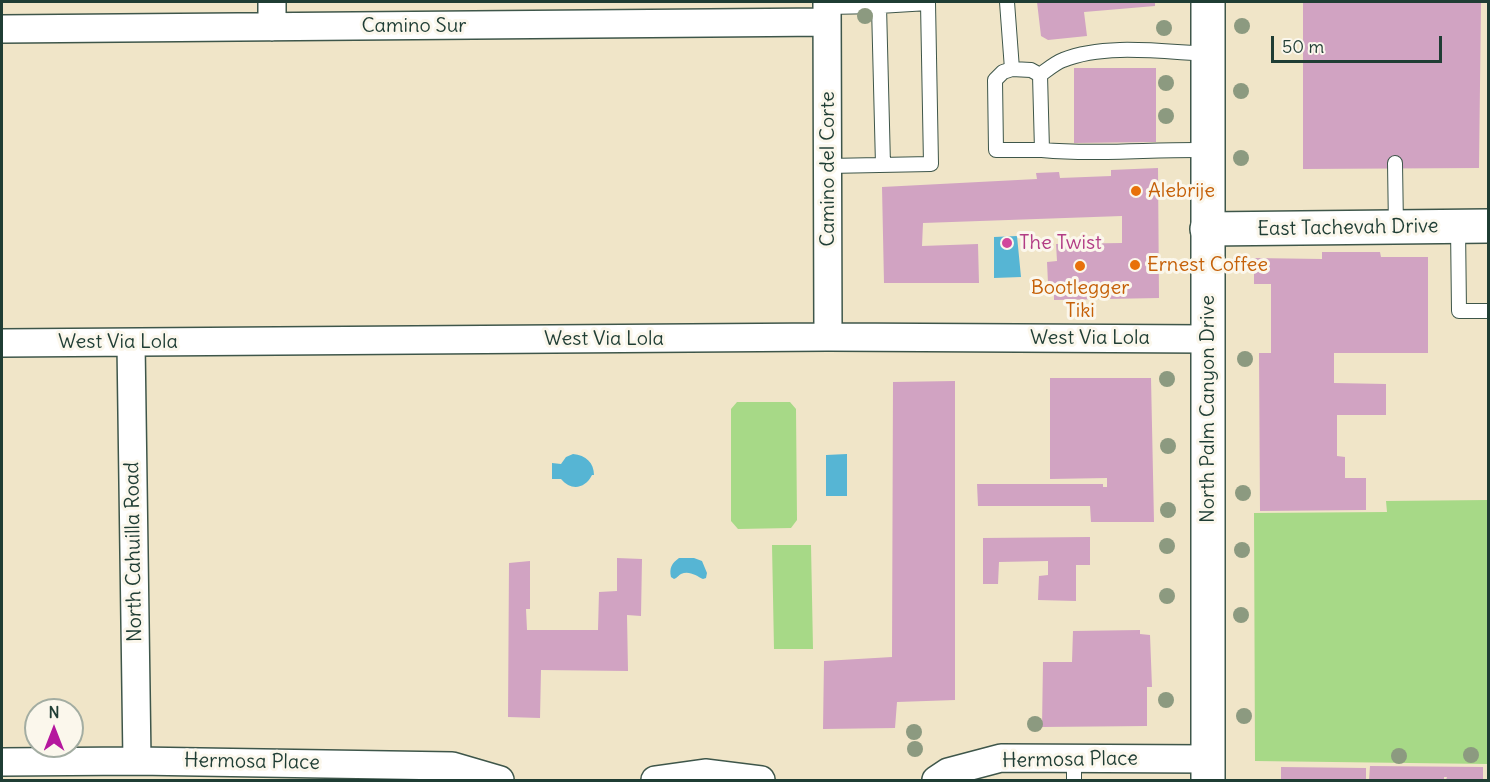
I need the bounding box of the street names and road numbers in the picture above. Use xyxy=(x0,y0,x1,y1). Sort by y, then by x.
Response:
street label: Camino Sur xyxy=(362,14,466,38)
street label: Camino del Corte xyxy=(816,91,840,247)
street label: East Tachevah Drive xyxy=(1257,214,1439,242)
street label: North Palm Canyon Drive xyxy=(1196,295,1220,523)
street label: West Via Lola xyxy=(1030,326,1150,350)
street label: West Via Lola xyxy=(544,327,664,351)
street label: West Via Lola xyxy=(58,330,178,354)
street label: North Cahuilla Road xyxy=(120,462,148,642)
street label: Hermosa Place xyxy=(1002,747,1138,773)
street label: Hermosa Place xyxy=(184,749,320,775)

